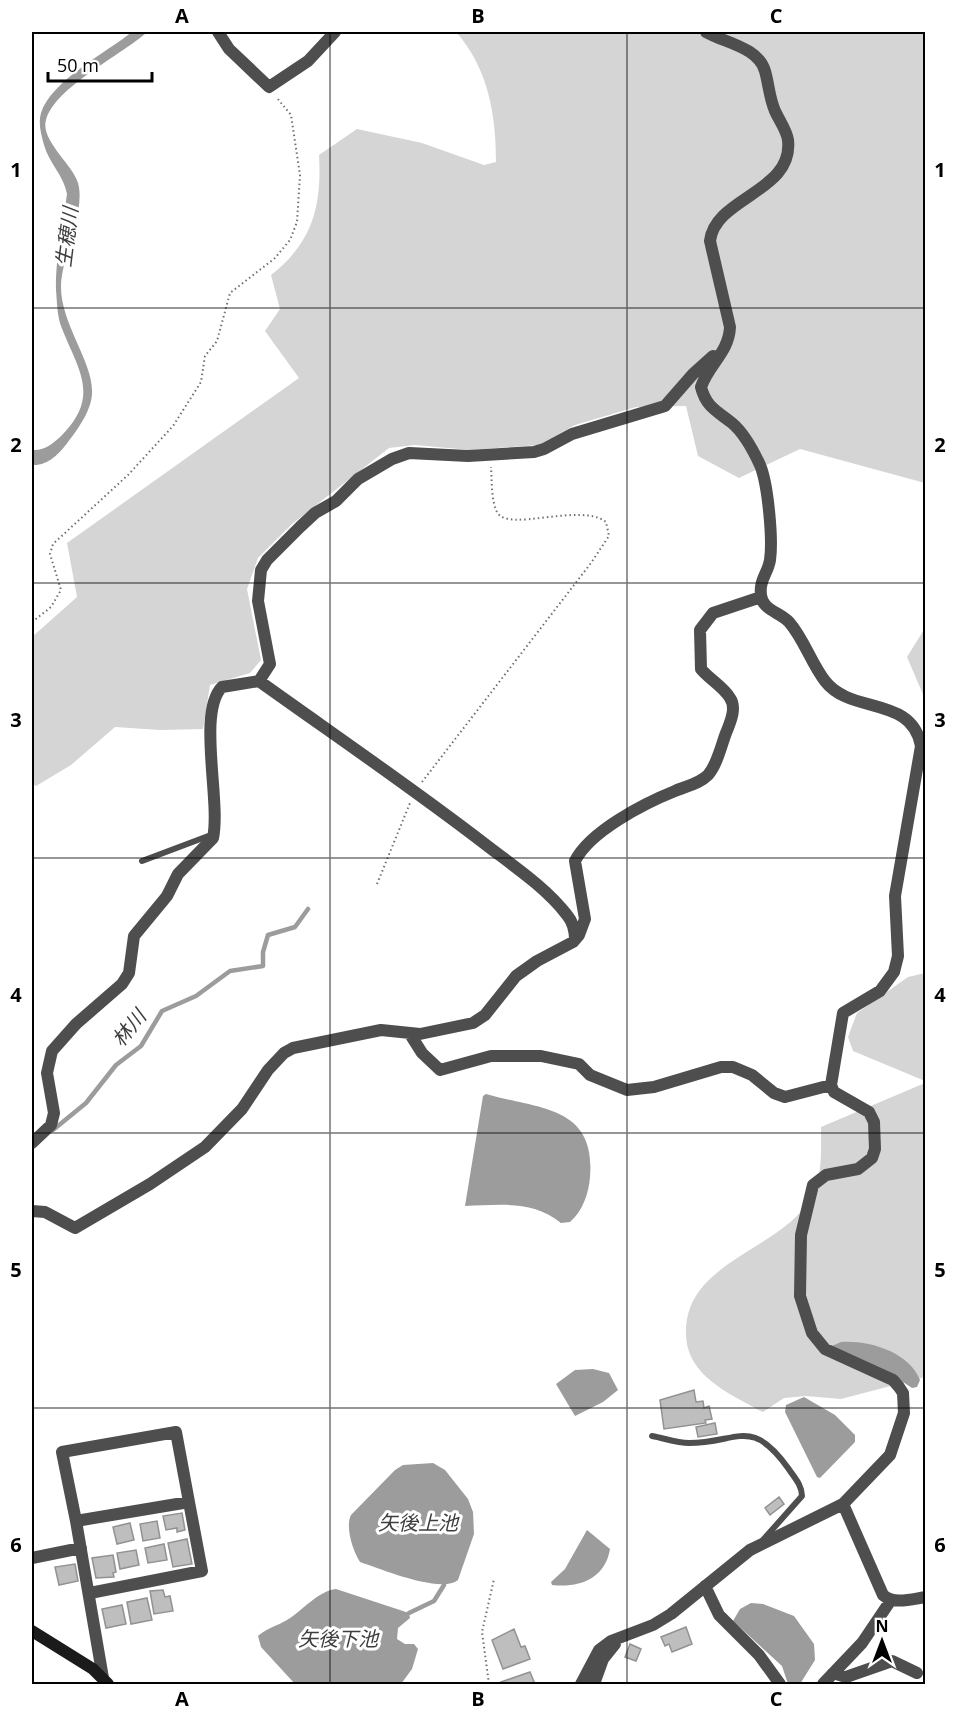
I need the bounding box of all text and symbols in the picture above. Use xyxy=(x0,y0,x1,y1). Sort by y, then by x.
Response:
text: A xyxy=(175,2,189,29)
text: B xyxy=(471,2,485,29)
text: C xyxy=(770,2,783,29)
scale bar xyxy=(48,45,152,83)
text: 50 m xyxy=(57,53,99,77)
text: 1 xyxy=(10,156,22,183)
text: 1 xyxy=(934,156,946,183)
water label: 生穂川 xyxy=(49,204,84,268)
text: 2 xyxy=(10,431,22,458)
text: 2 xyxy=(934,431,946,458)
text: 3 xyxy=(10,706,22,733)
text: 3 xyxy=(934,706,946,733)
text: 4 xyxy=(10,981,22,1008)
text: 4 xyxy=(934,981,946,1008)
water label: 林川 xyxy=(106,1002,153,1052)
text: 5 xyxy=(10,1256,22,1283)
text: 5 xyxy=(934,1256,946,1283)
water label: 矢後上池 xyxy=(378,1509,460,1536)
text: 6 xyxy=(10,1531,22,1558)
text: 6 xyxy=(934,1531,946,1558)
north arrow xyxy=(852,1611,912,1671)
text: N xyxy=(875,1615,889,1637)
water label: 矢後下池 xyxy=(298,1625,380,1652)
text: A xyxy=(175,1685,189,1712)
text: B xyxy=(471,1685,485,1712)
text: C xyxy=(770,1685,783,1712)

